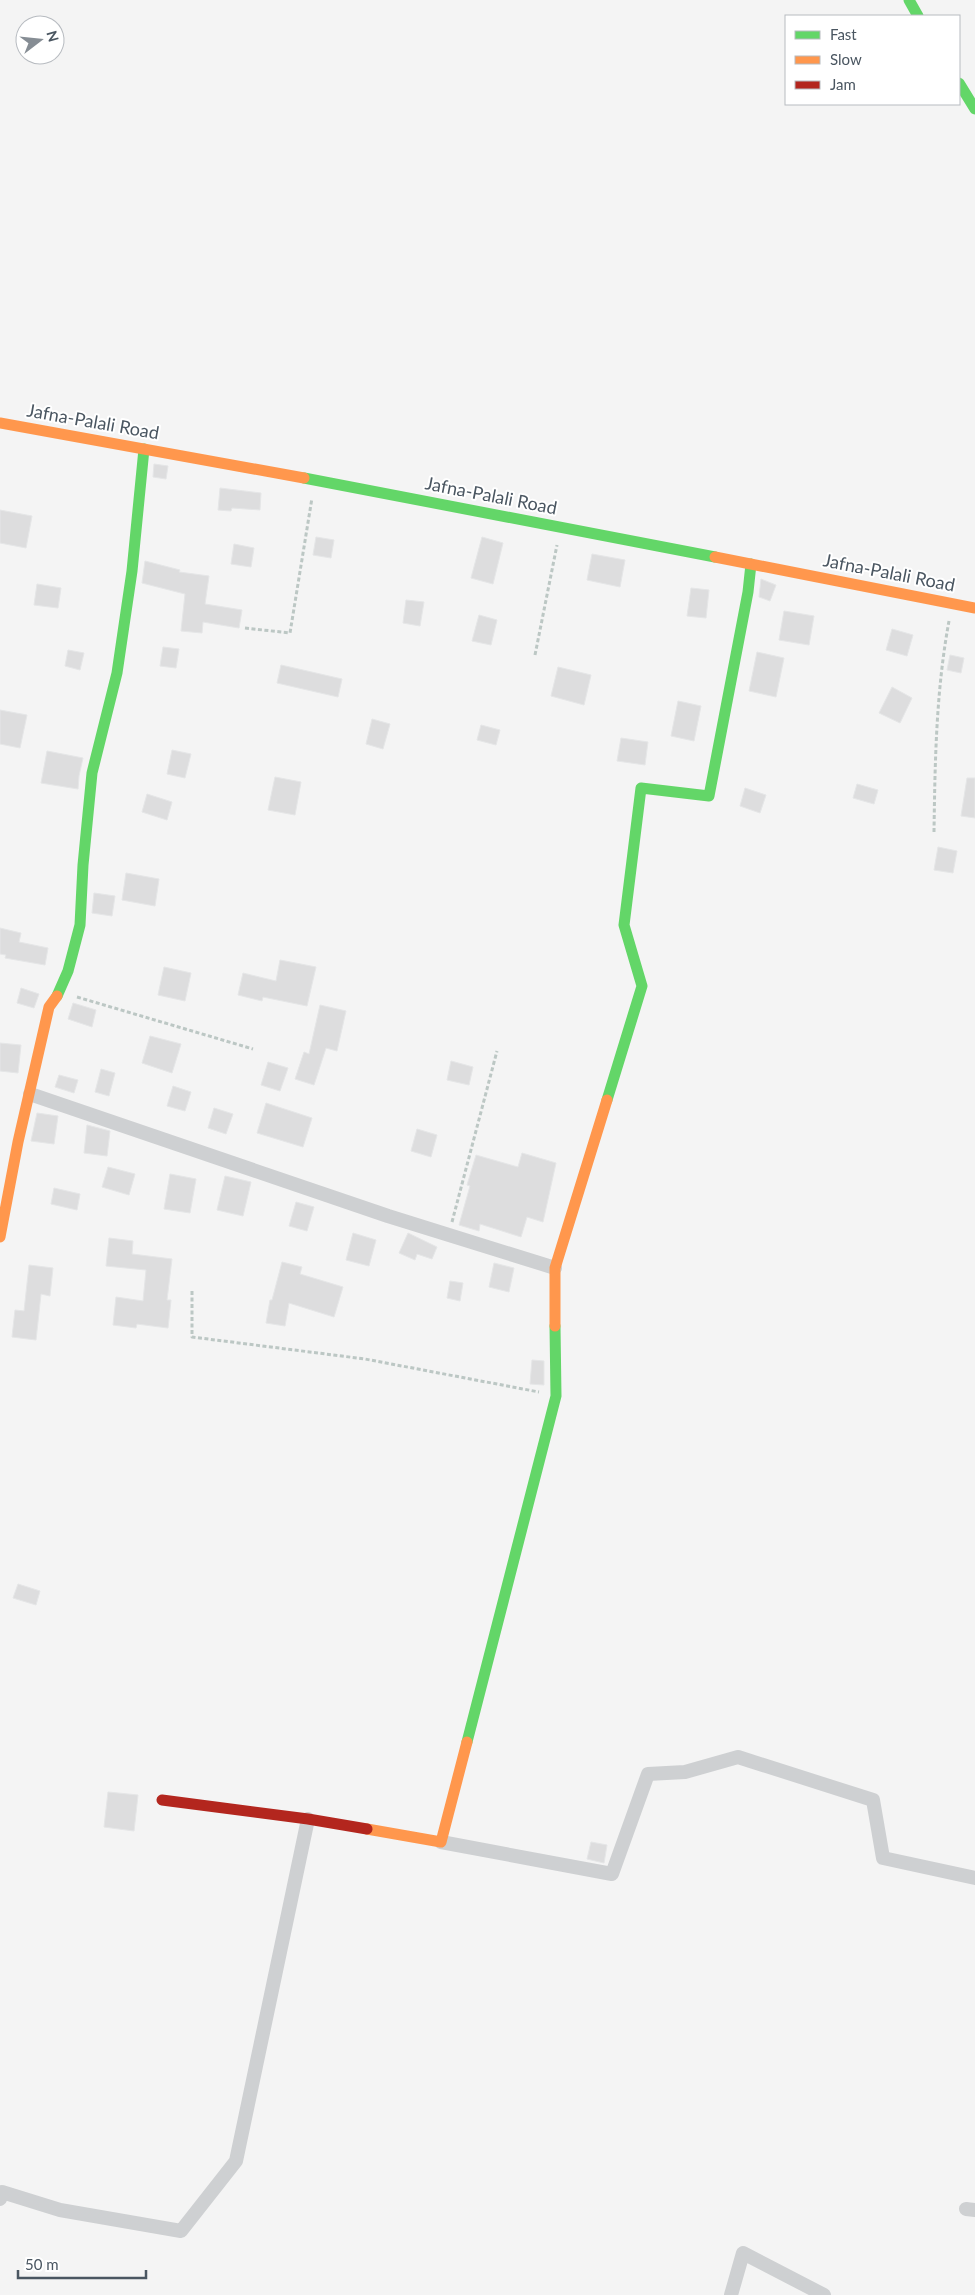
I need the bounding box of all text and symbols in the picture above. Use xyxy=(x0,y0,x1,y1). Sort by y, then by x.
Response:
north arrow xyxy=(15,15,65,65)
legend xyxy=(785,15,960,105)
text: Fast xyxy=(830,25,857,43)
text: N xyxy=(43,29,63,44)
text: Slow xyxy=(830,50,862,68)
text: Jam xyxy=(830,75,856,93)
street label: Jafna-Palali Road xyxy=(25,399,161,443)
street label: Jafna-Palali Road xyxy=(423,471,559,519)
street label: Jafna-Palali Road xyxy=(821,548,957,596)
scale bar xyxy=(18,2248,145,2280)
text: 50 m xyxy=(25,2255,59,2273)

